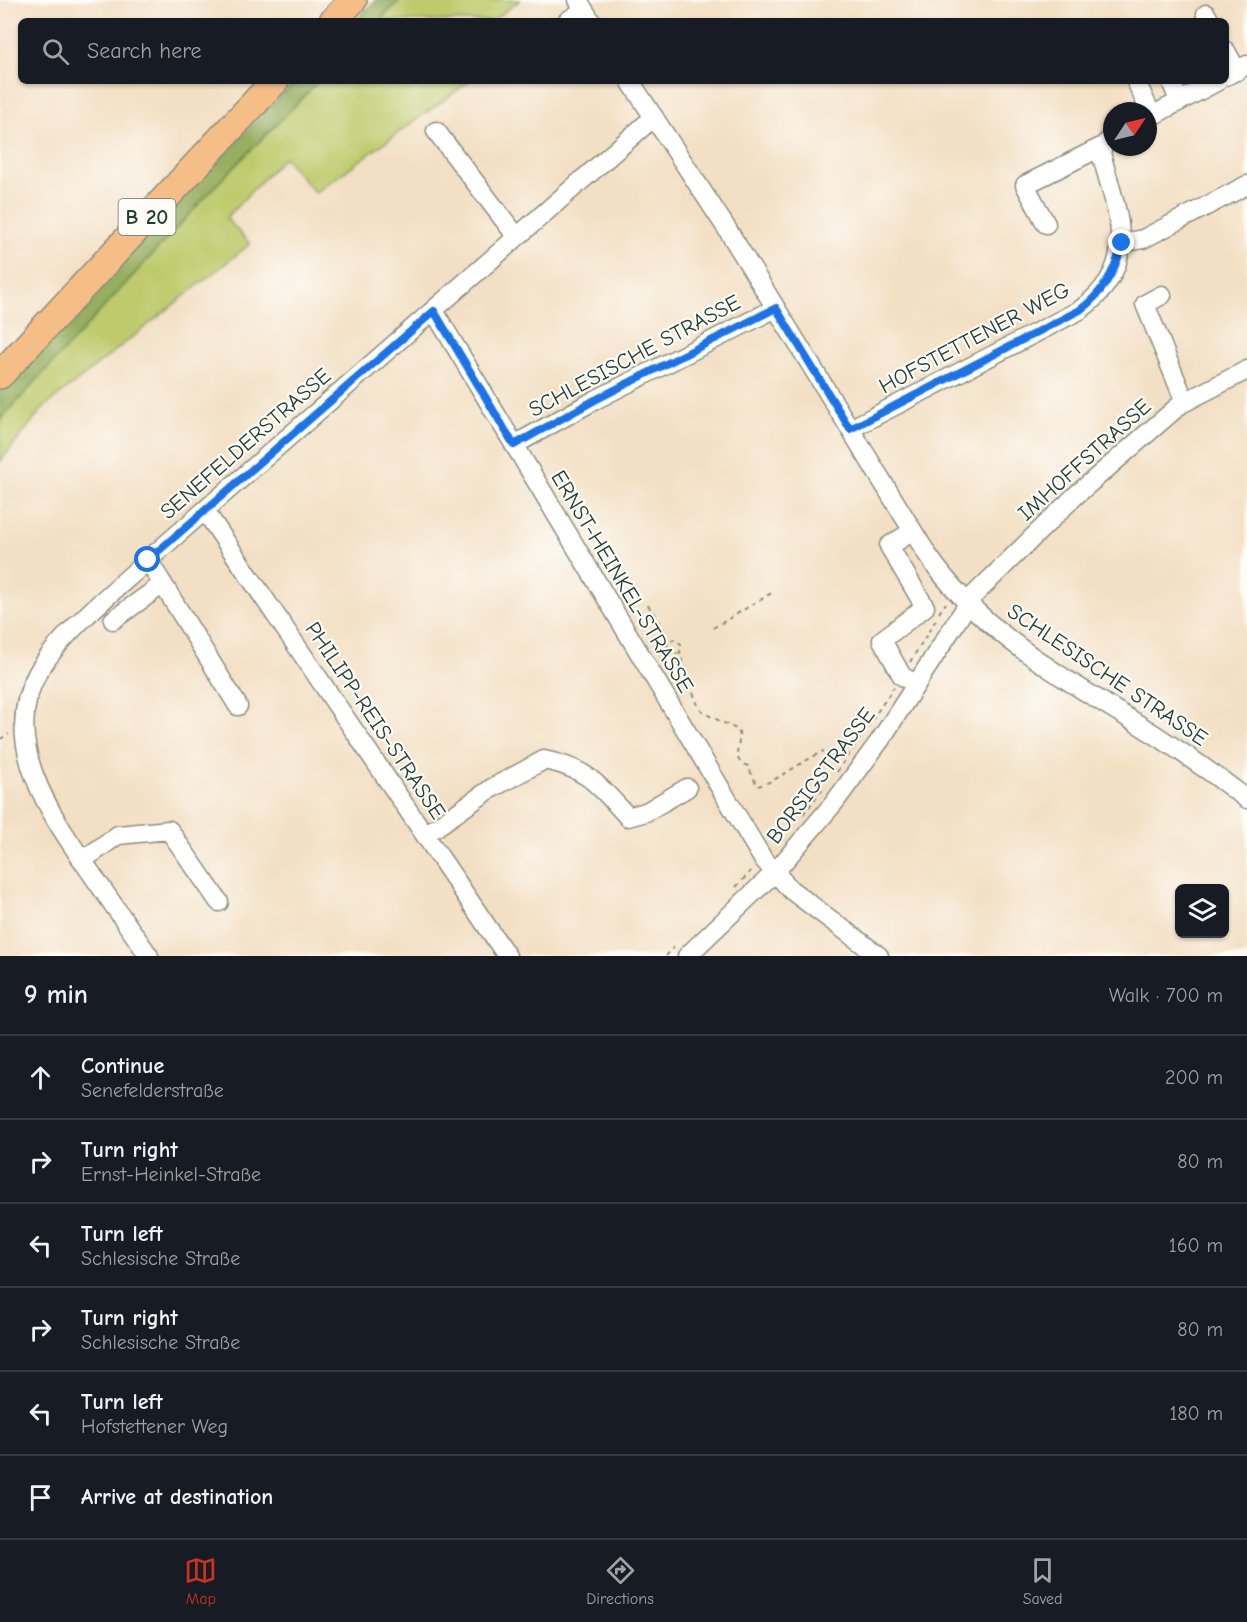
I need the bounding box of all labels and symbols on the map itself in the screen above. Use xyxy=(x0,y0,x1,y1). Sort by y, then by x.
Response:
north arrow xyxy=(1103,102,1157,156)
road number: B 20 xyxy=(118,199,176,235)
route end xyxy=(1108,229,1134,255)
street label: HOFSTETTENER WEG xyxy=(875,277,1074,399)
street label: SCHLESISCHE STRASSE xyxy=(524,289,745,423)
street label: SENEFELDERSTRASSE xyxy=(155,363,336,525)
street label: IMHOFFSTRASSE xyxy=(1013,393,1156,526)
street label: ERNST-HEINKEL-STRASSE xyxy=(545,466,699,697)
route start xyxy=(134,546,160,572)
street label: SCHLESISCHE STRASSE xyxy=(1002,598,1212,752)
street label: PHILIPP-REIS-STRASSE xyxy=(299,617,451,824)
street label: BORSIGSTRASSE xyxy=(761,702,880,849)

